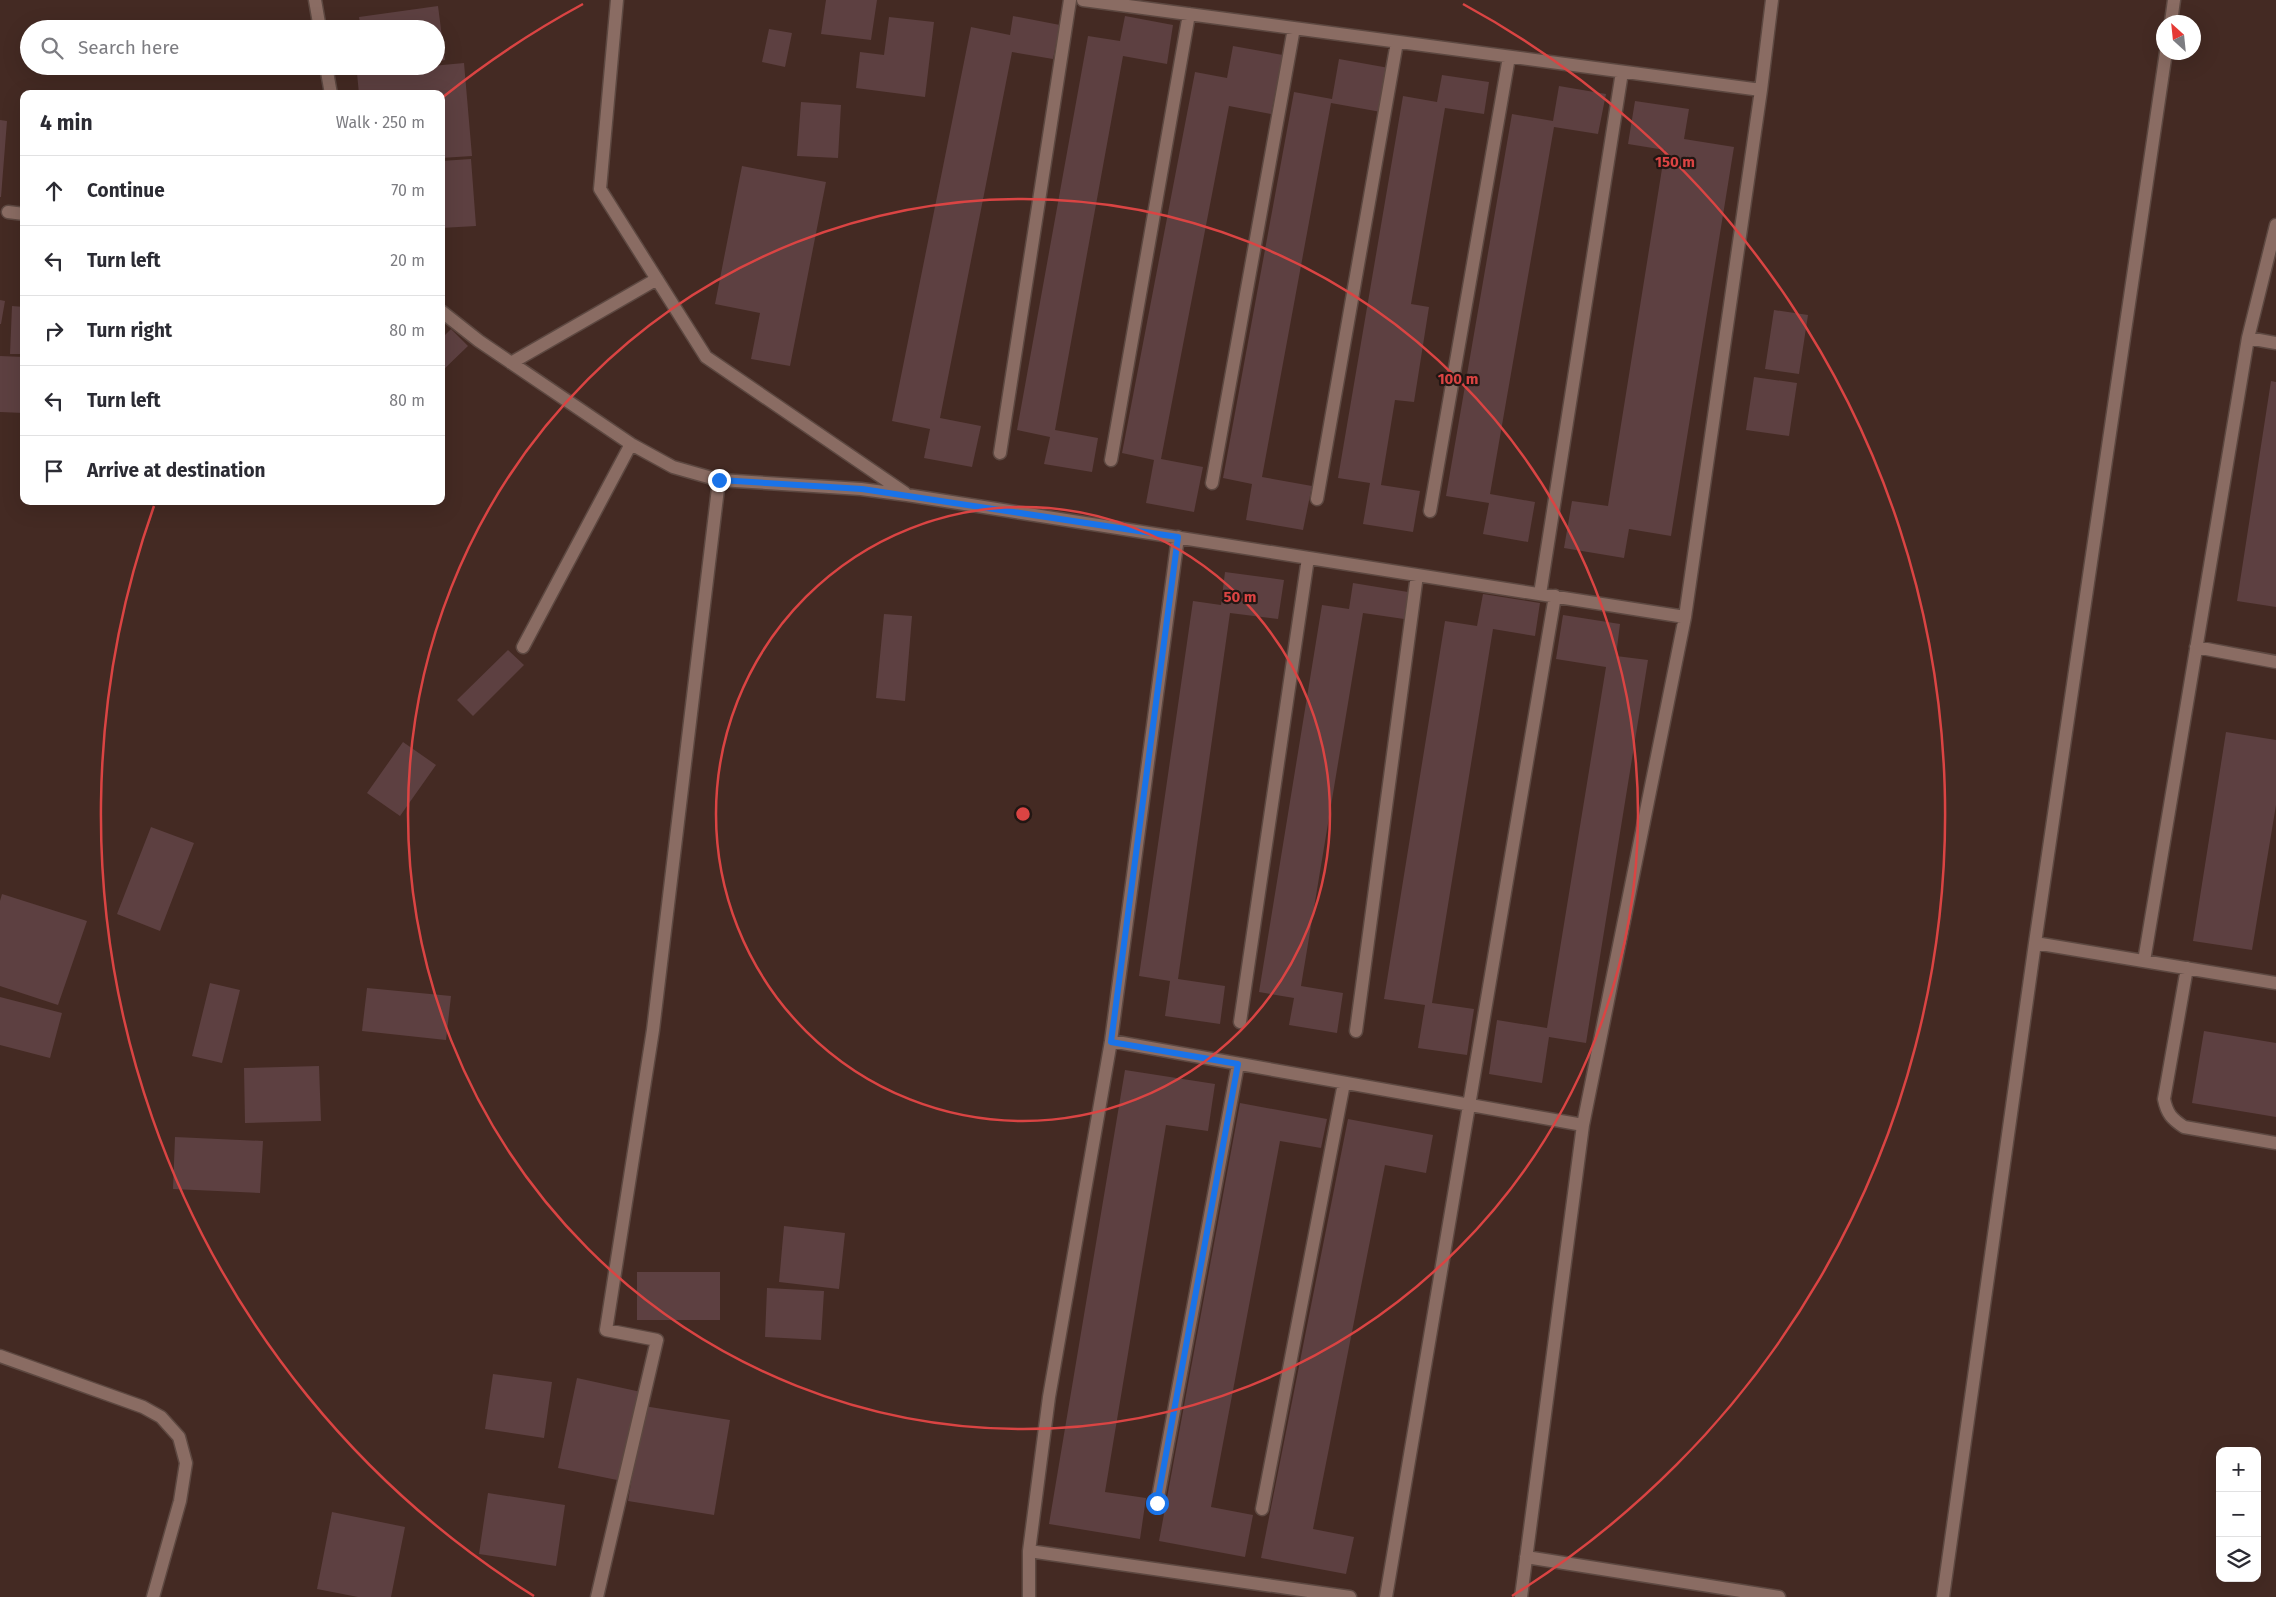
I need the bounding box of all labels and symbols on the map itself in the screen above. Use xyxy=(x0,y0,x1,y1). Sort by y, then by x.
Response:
north arrow xyxy=(2156,15,2201,60)
text: 150 m xyxy=(1655,153,1695,171)
text: 100 m xyxy=(1438,370,1478,388)
route end xyxy=(708,469,731,492)
text: 50 m xyxy=(1223,588,1257,606)
centre of rings xyxy=(1014,805,1032,823)
route start xyxy=(1146,1492,1169,1515)

